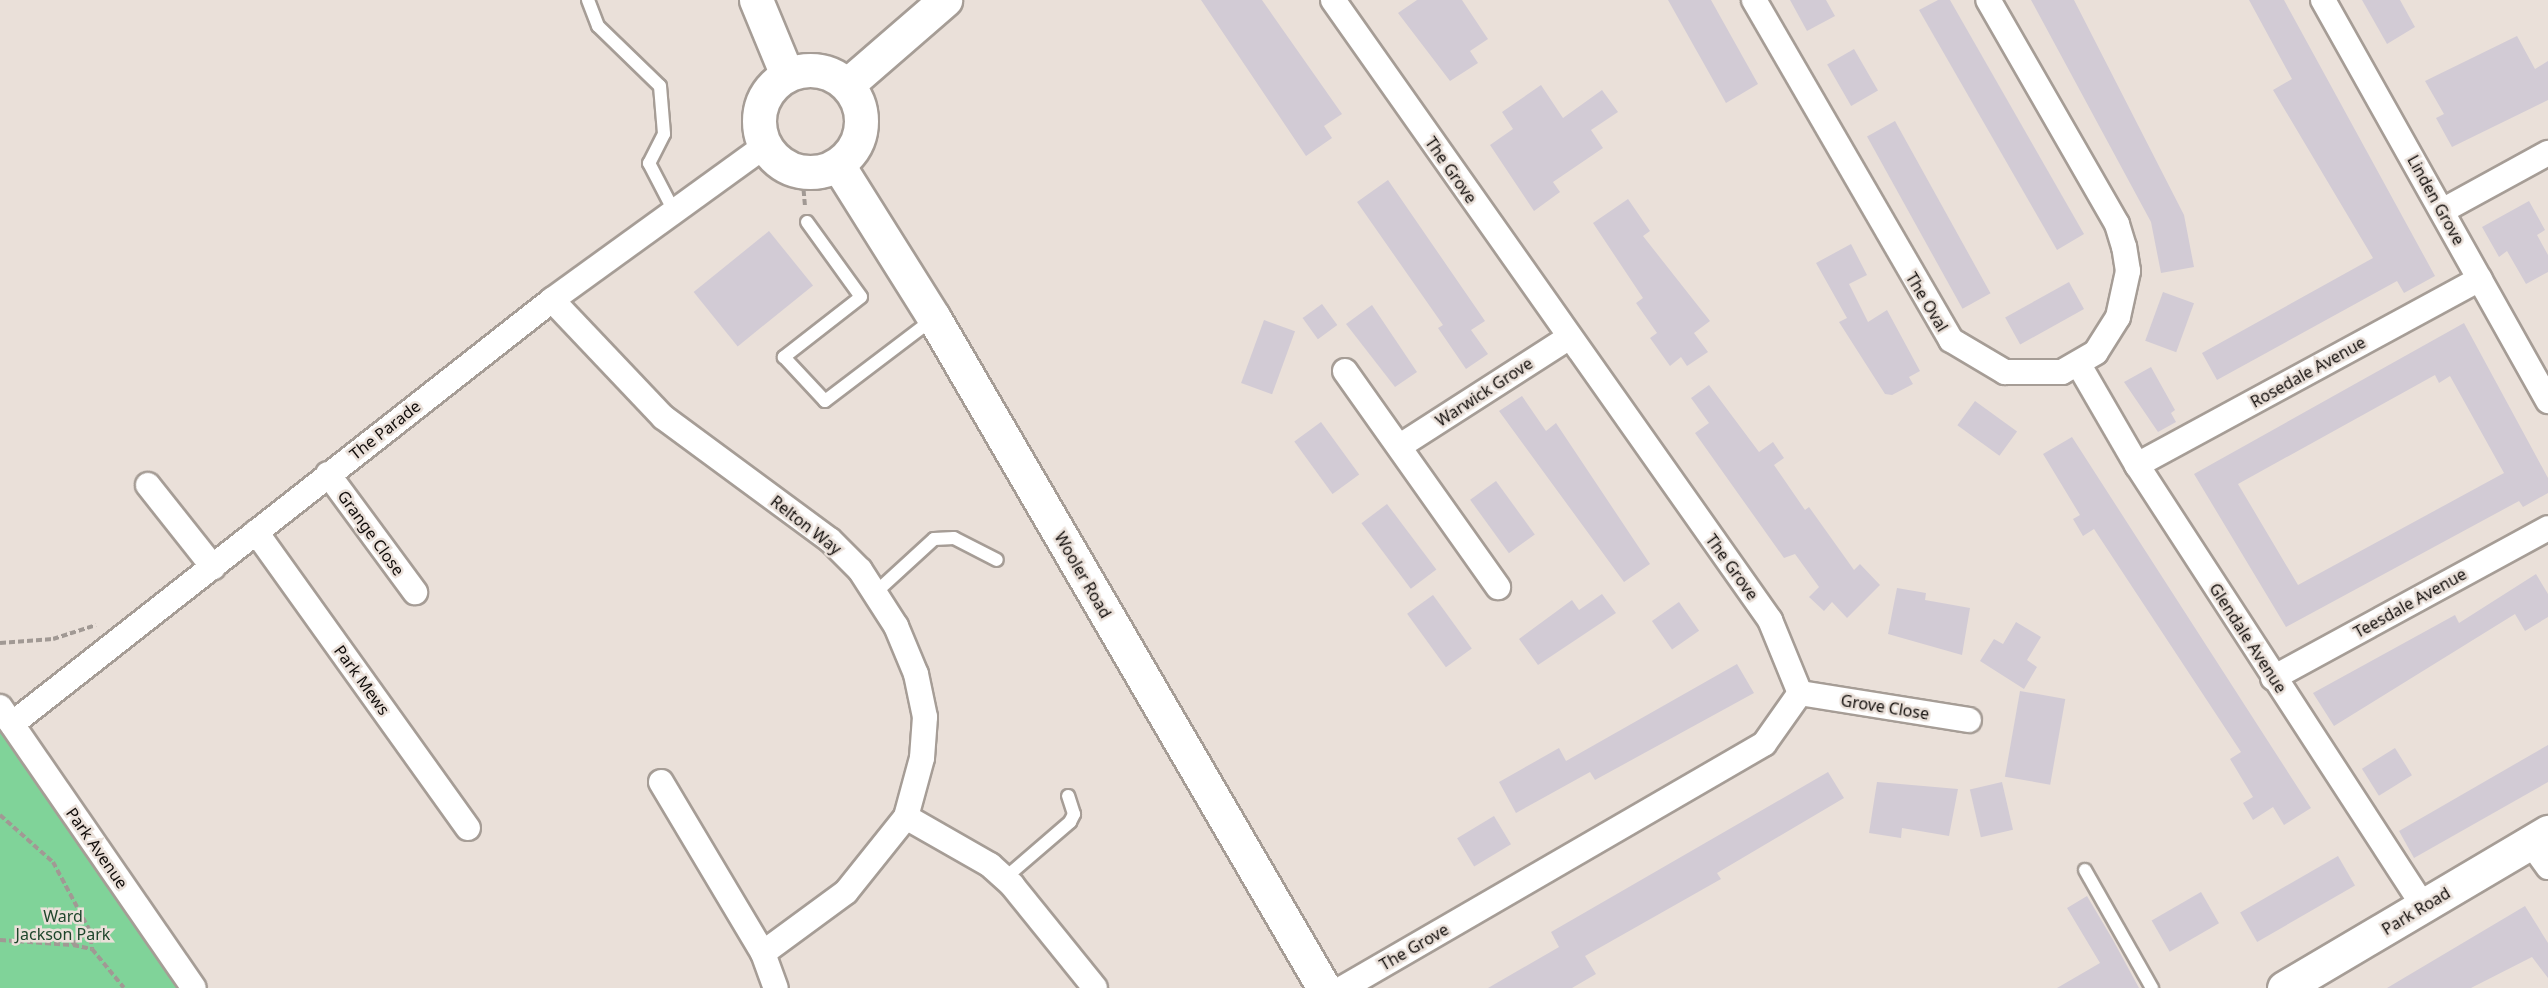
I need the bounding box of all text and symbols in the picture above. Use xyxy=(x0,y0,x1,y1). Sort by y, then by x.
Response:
street label: The Grove xyxy=(1421,133,1481,207)
street label: Linden Grove xyxy=(2403,152,2469,248)
street label: The Oval xyxy=(1902,269,1952,335)
street label: Rosedale Avenue xyxy=(2247,332,2369,412)
street label: Warwick Grove xyxy=(1432,354,1536,430)
street label: The Parade xyxy=(346,396,424,464)
street label: Grange Close xyxy=(334,487,408,579)
street label: Relton Way xyxy=(767,491,845,559)
street label: Wooler Road xyxy=(1051,529,1115,621)
street label: The Grove xyxy=(1702,530,1762,604)
street label: Teesdale Avenue xyxy=(2350,564,2470,642)
street label: Glendale Avenue xyxy=(2205,580,2291,696)
street label: Park Mews xyxy=(330,641,394,719)
street label: Grove Close xyxy=(1839,691,1931,723)
street label: Park Avenue xyxy=(62,804,132,892)
street label: Park Road xyxy=(2378,883,2454,939)
park label: Ward Jackson Park xyxy=(16,906,110,944)
street label: The Grove xyxy=(1376,920,1452,974)

